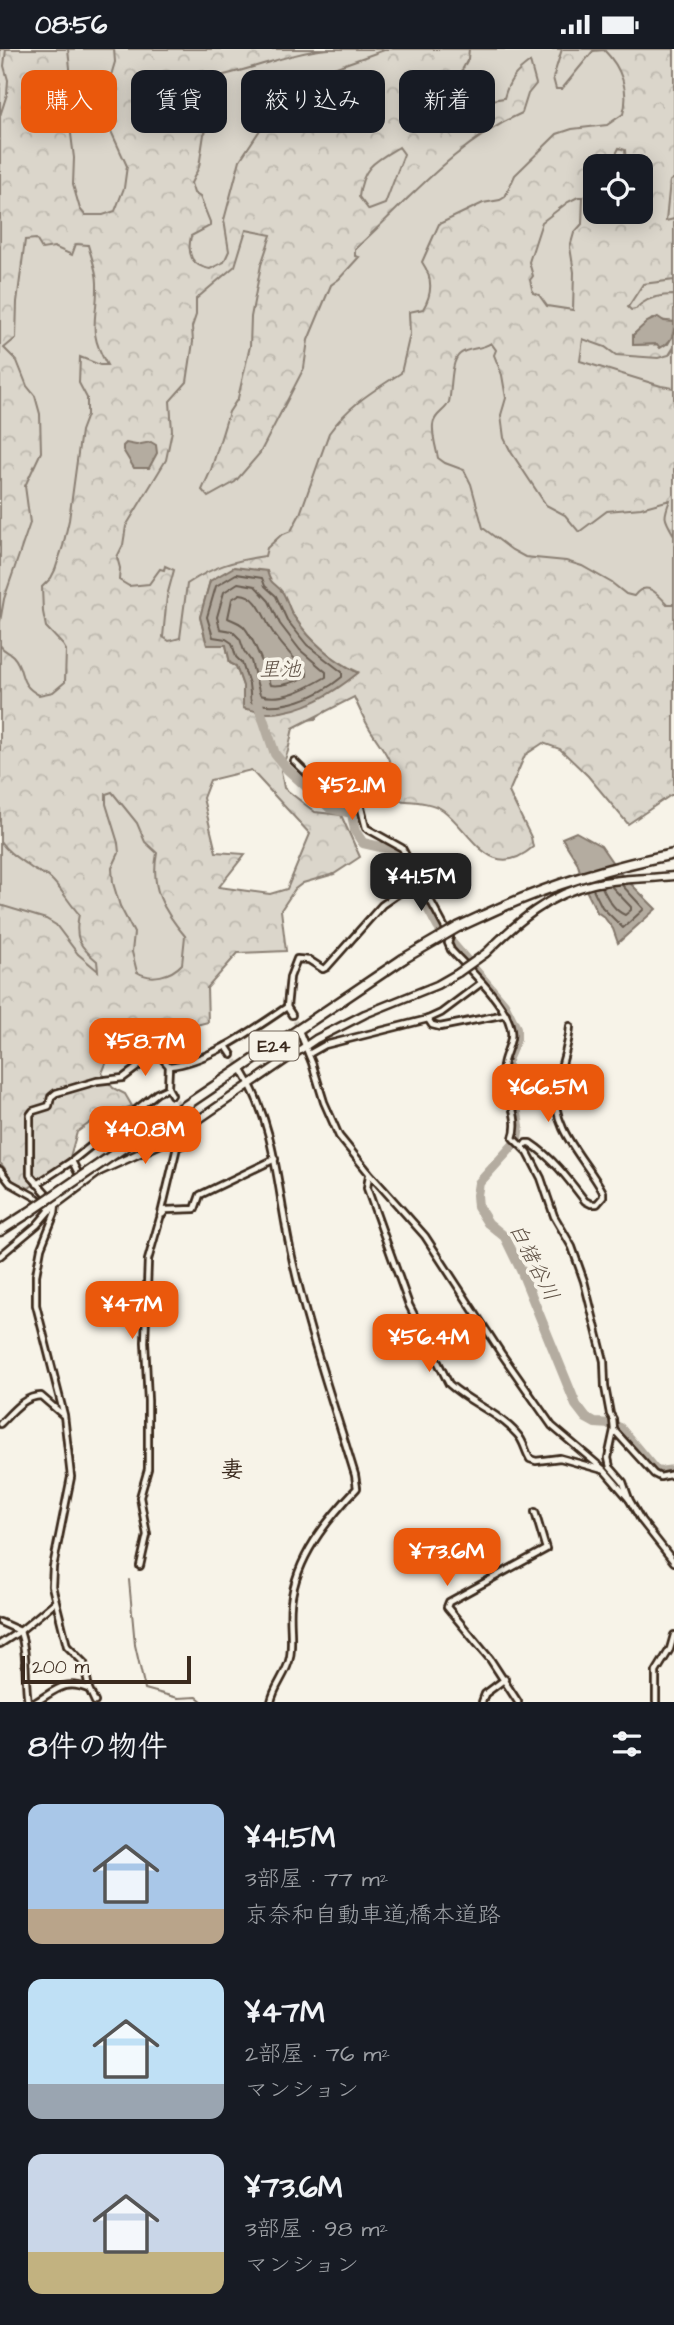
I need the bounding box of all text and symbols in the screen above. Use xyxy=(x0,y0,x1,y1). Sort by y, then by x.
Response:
text: 08:56 xyxy=(35,7,107,43)
chip: 購入 xyxy=(21,70,117,133)
chip: 賃貸 xyxy=(131,70,227,133)
chip: 絞り込み xyxy=(241,70,385,133)
chip: 新着 xyxy=(399,70,495,133)
map controls xyxy=(583,154,653,224)
button: locate xyxy=(583,154,653,224)
water label: 里池 xyxy=(259,655,302,684)
pin: ¥52.1M xyxy=(295,763,409,822)
text: ¥52.1M xyxy=(319,769,385,801)
pin: ¥41.5M xyxy=(364,853,478,913)
text: ¥41.5M xyxy=(386,860,456,892)
pin: ¥58.7M xyxy=(88,1019,202,1078)
text: ¥58.7M xyxy=(105,1025,185,1057)
road number: E24 xyxy=(250,1031,298,1061)
pin: ¥66.5M xyxy=(491,1065,605,1124)
text: ¥66.5M xyxy=(508,1071,588,1103)
pin: ¥40.8M xyxy=(88,1107,202,1166)
text: ¥40.8M xyxy=(105,1113,185,1145)
water label: 白猪谷川 xyxy=(502,1218,566,1306)
pin: ¥47M xyxy=(91,1281,173,1341)
text: ¥47M xyxy=(101,1288,163,1320)
pin: ¥56.4M xyxy=(372,1315,486,1374)
text: ¥56.4M xyxy=(389,1321,469,1353)
district label: 妻 xyxy=(221,1454,244,1486)
pin: ¥73.6M xyxy=(390,1529,504,1588)
text: ¥73.6M xyxy=(410,1535,484,1567)
scale bar xyxy=(21,1653,191,1685)
text: 200 m xyxy=(32,1654,89,1681)
icon: filters xyxy=(608,1725,646,1763)
text: 8件の物件 xyxy=(28,1726,167,1768)
text: ¥41.5M xyxy=(245,1817,336,1859)
icon: home xyxy=(84,1832,168,1916)
text: 3部屋 · 77 m² xyxy=(245,1863,388,1895)
text: 京奈和自動車道;橋本道路 xyxy=(245,1899,501,1931)
text: ¥47M xyxy=(245,1992,325,2034)
icon: home xyxy=(84,2007,168,2091)
text: 2部屋 · 76 m² xyxy=(245,2038,390,2070)
text: マンション xyxy=(245,2074,359,2106)
text: ¥73.6M xyxy=(245,2167,343,2209)
icon: home xyxy=(84,2182,168,2266)
text: 3部屋 · 98 m² xyxy=(245,2213,388,2245)
text: マンション xyxy=(245,2249,359,2281)

